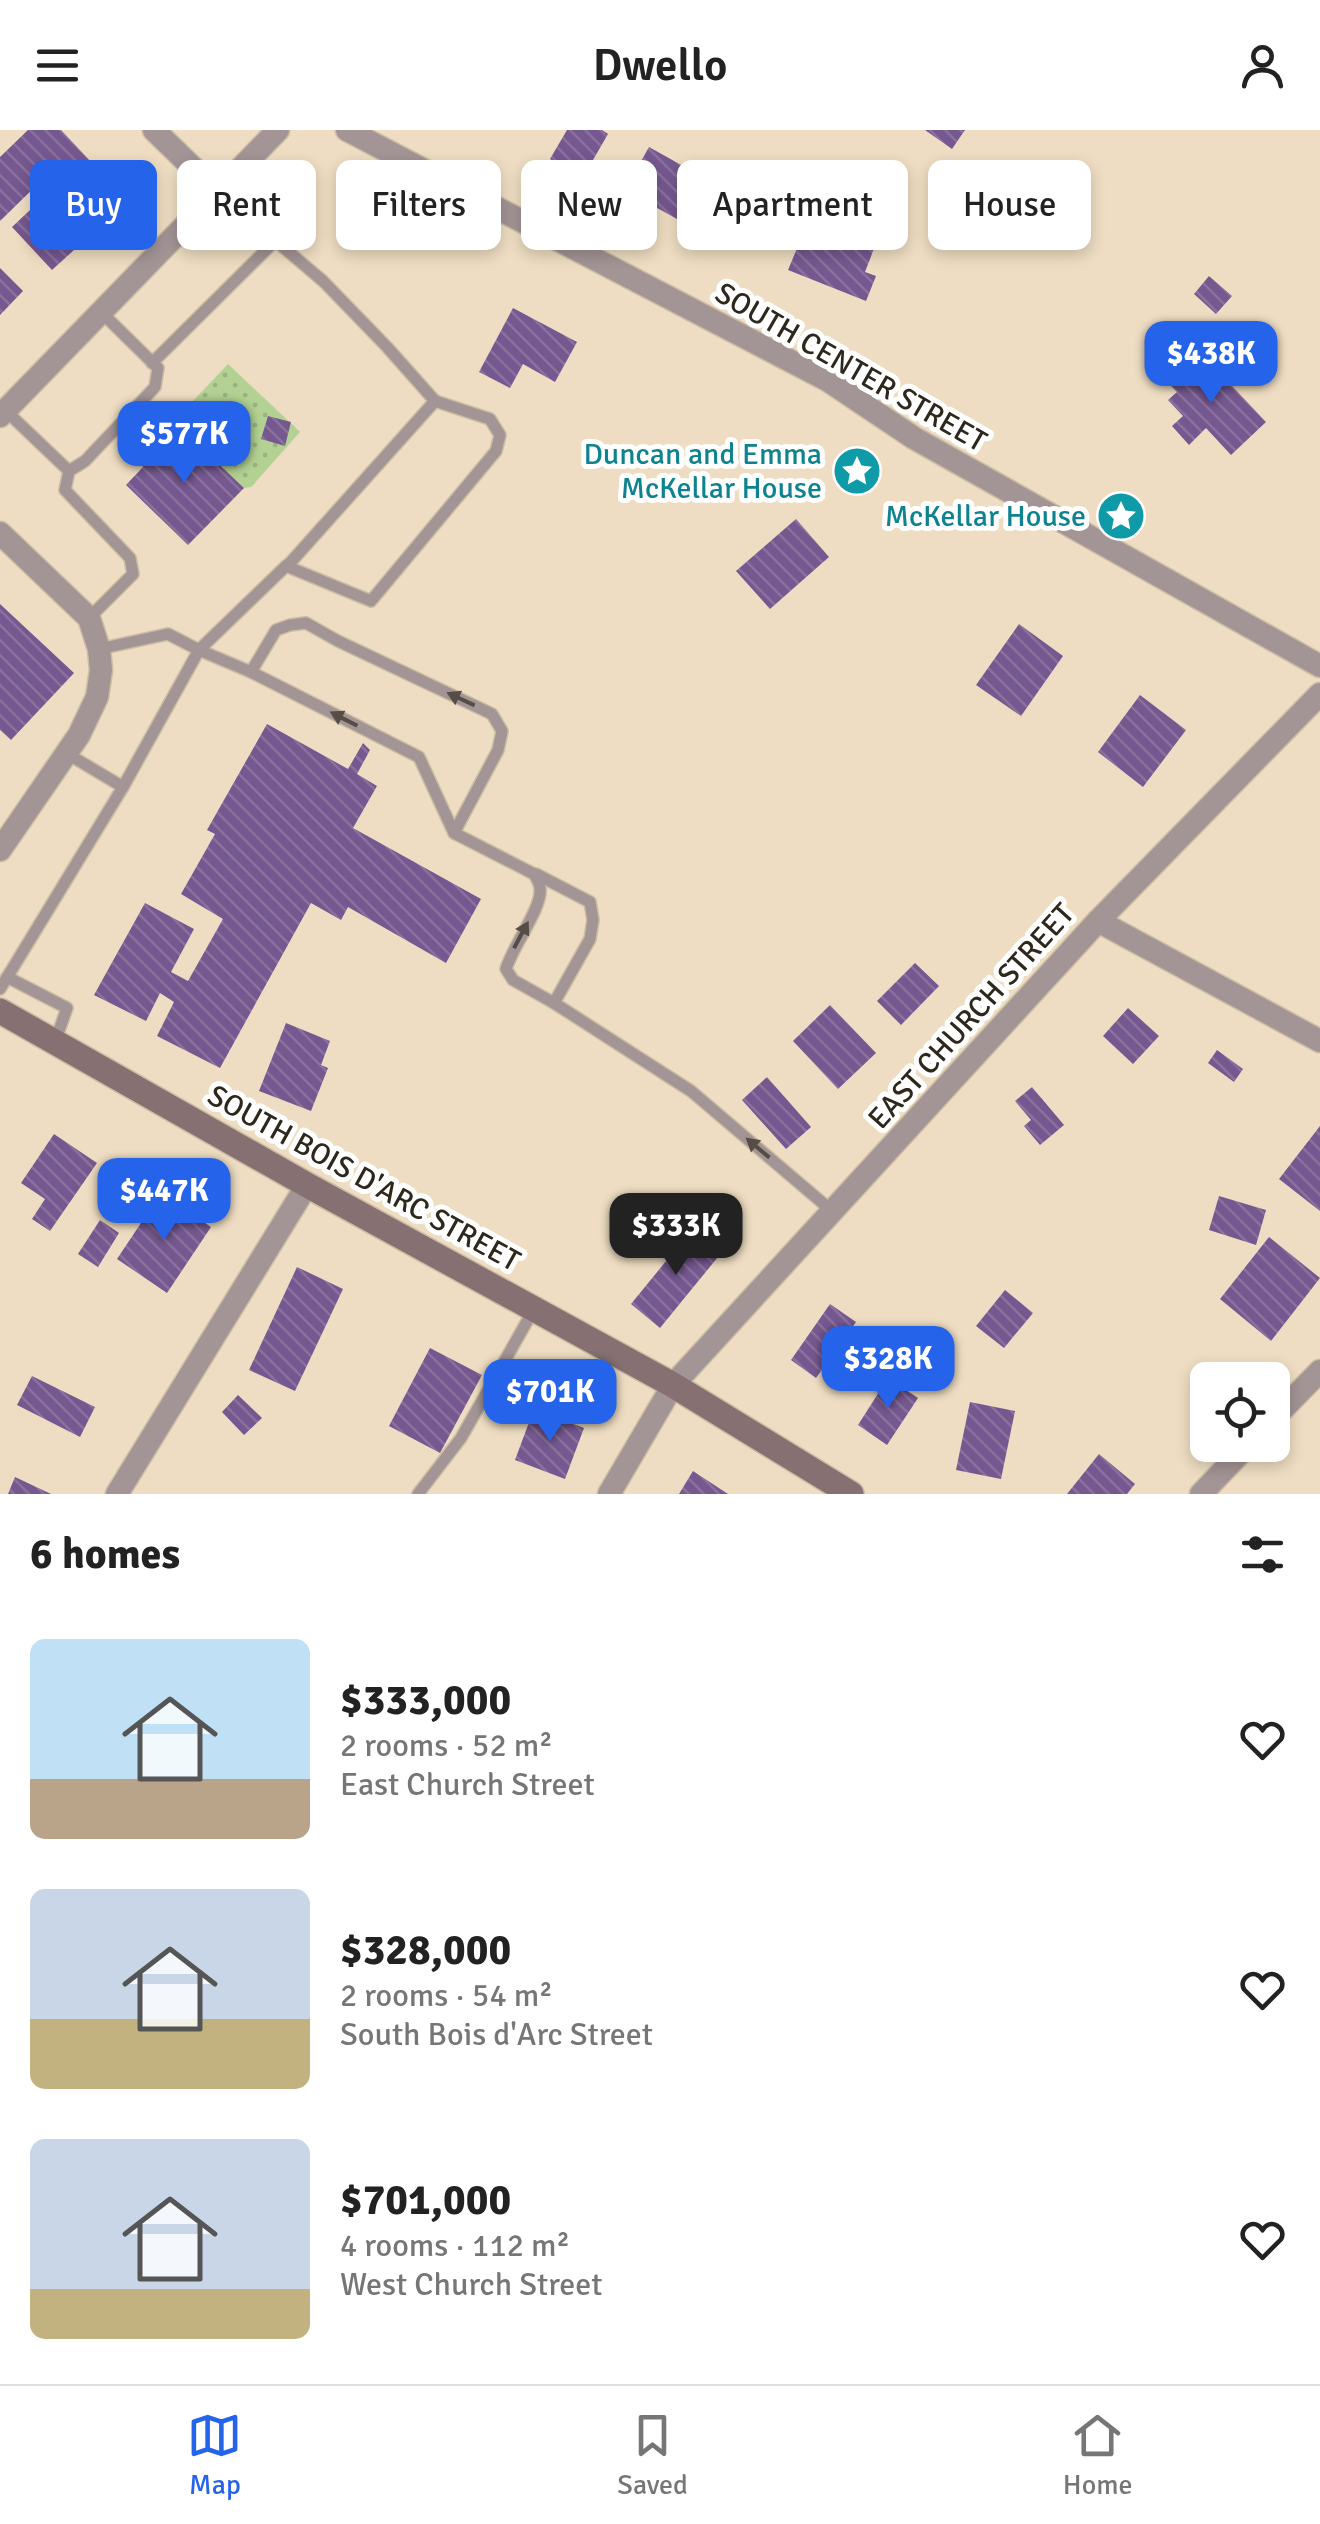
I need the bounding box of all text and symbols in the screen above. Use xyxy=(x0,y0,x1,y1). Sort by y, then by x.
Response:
icon: menu xyxy=(30,38,85,93)
text: Dwello xyxy=(593,38,727,93)
icon: person xyxy=(1235,38,1290,93)
chip: Buy xyxy=(30,160,157,250)
chip: Rent xyxy=(177,160,316,250)
chip: Filters xyxy=(336,160,501,250)
chip: New xyxy=(521,160,657,250)
chip: Apartment xyxy=(677,160,908,250)
chip: House xyxy=(928,160,1091,250)
street label: SOUTH CENTER STREET xyxy=(708,275,993,460)
pin: $438K xyxy=(1141,321,1281,406)
text: $438K xyxy=(1167,334,1255,373)
pin: $577K xyxy=(114,401,254,486)
text: $577K xyxy=(140,414,228,453)
place label: Duncan and Emma McKellar House xyxy=(583,436,822,507)
place icon: Duncan and Emma McKellar House xyxy=(831,445,883,497)
place icon: McKellar House xyxy=(1095,490,1147,542)
place label: McKellar House xyxy=(885,498,1086,535)
one-way arrow xyxy=(446,691,475,708)
one-way arrow xyxy=(330,711,359,728)
street label: EAST CHURCH STREET xyxy=(860,896,1083,1137)
one-way arrow xyxy=(512,921,529,949)
street label: SOUTH BOIS D'ARC STREET xyxy=(201,1077,527,1280)
one-way arrow xyxy=(746,1137,771,1159)
pin: $447K xyxy=(94,1158,234,1243)
text: $447K xyxy=(120,1171,208,1210)
pin: $333K xyxy=(606,1193,746,1278)
text: $333K xyxy=(632,1206,720,1245)
pin: $328K xyxy=(818,1326,958,1411)
text: $328K xyxy=(844,1339,932,1378)
pin: $701K xyxy=(480,1359,620,1444)
map controls xyxy=(1190,1362,1290,1462)
button: locate xyxy=(1190,1362,1290,1462)
text: $701K xyxy=(506,1372,594,1411)
icon: filters xyxy=(1235,1527,1290,1582)
text: 6 homes xyxy=(30,1529,180,1580)
text: $333,000 xyxy=(340,1675,511,1726)
icon: home xyxy=(110,1679,230,1799)
icon: heart xyxy=(1235,1712,1290,1767)
text: 2 rooms · 52 m² xyxy=(340,1726,553,1765)
text: East Church Street xyxy=(340,1765,595,1804)
text: $328,000 xyxy=(340,1925,511,1976)
icon: home xyxy=(110,1929,230,2049)
icon: heart xyxy=(1235,1962,1290,2017)
text: 2 rooms · 54 m² xyxy=(340,1976,553,2015)
text: South Bois d'Arc Street xyxy=(340,2015,653,2054)
text: $701,000 xyxy=(340,2175,511,2226)
icon: home xyxy=(110,2179,230,2299)
icon: heart xyxy=(1235,2212,1290,2267)
text: 4 rooms · 112 m² xyxy=(340,2226,570,2265)
text: West Church Street xyxy=(340,2265,603,2304)
tab: Map xyxy=(187,2408,242,2502)
tab: Saved xyxy=(617,2408,688,2502)
tab: Home xyxy=(1063,2408,1133,2502)

